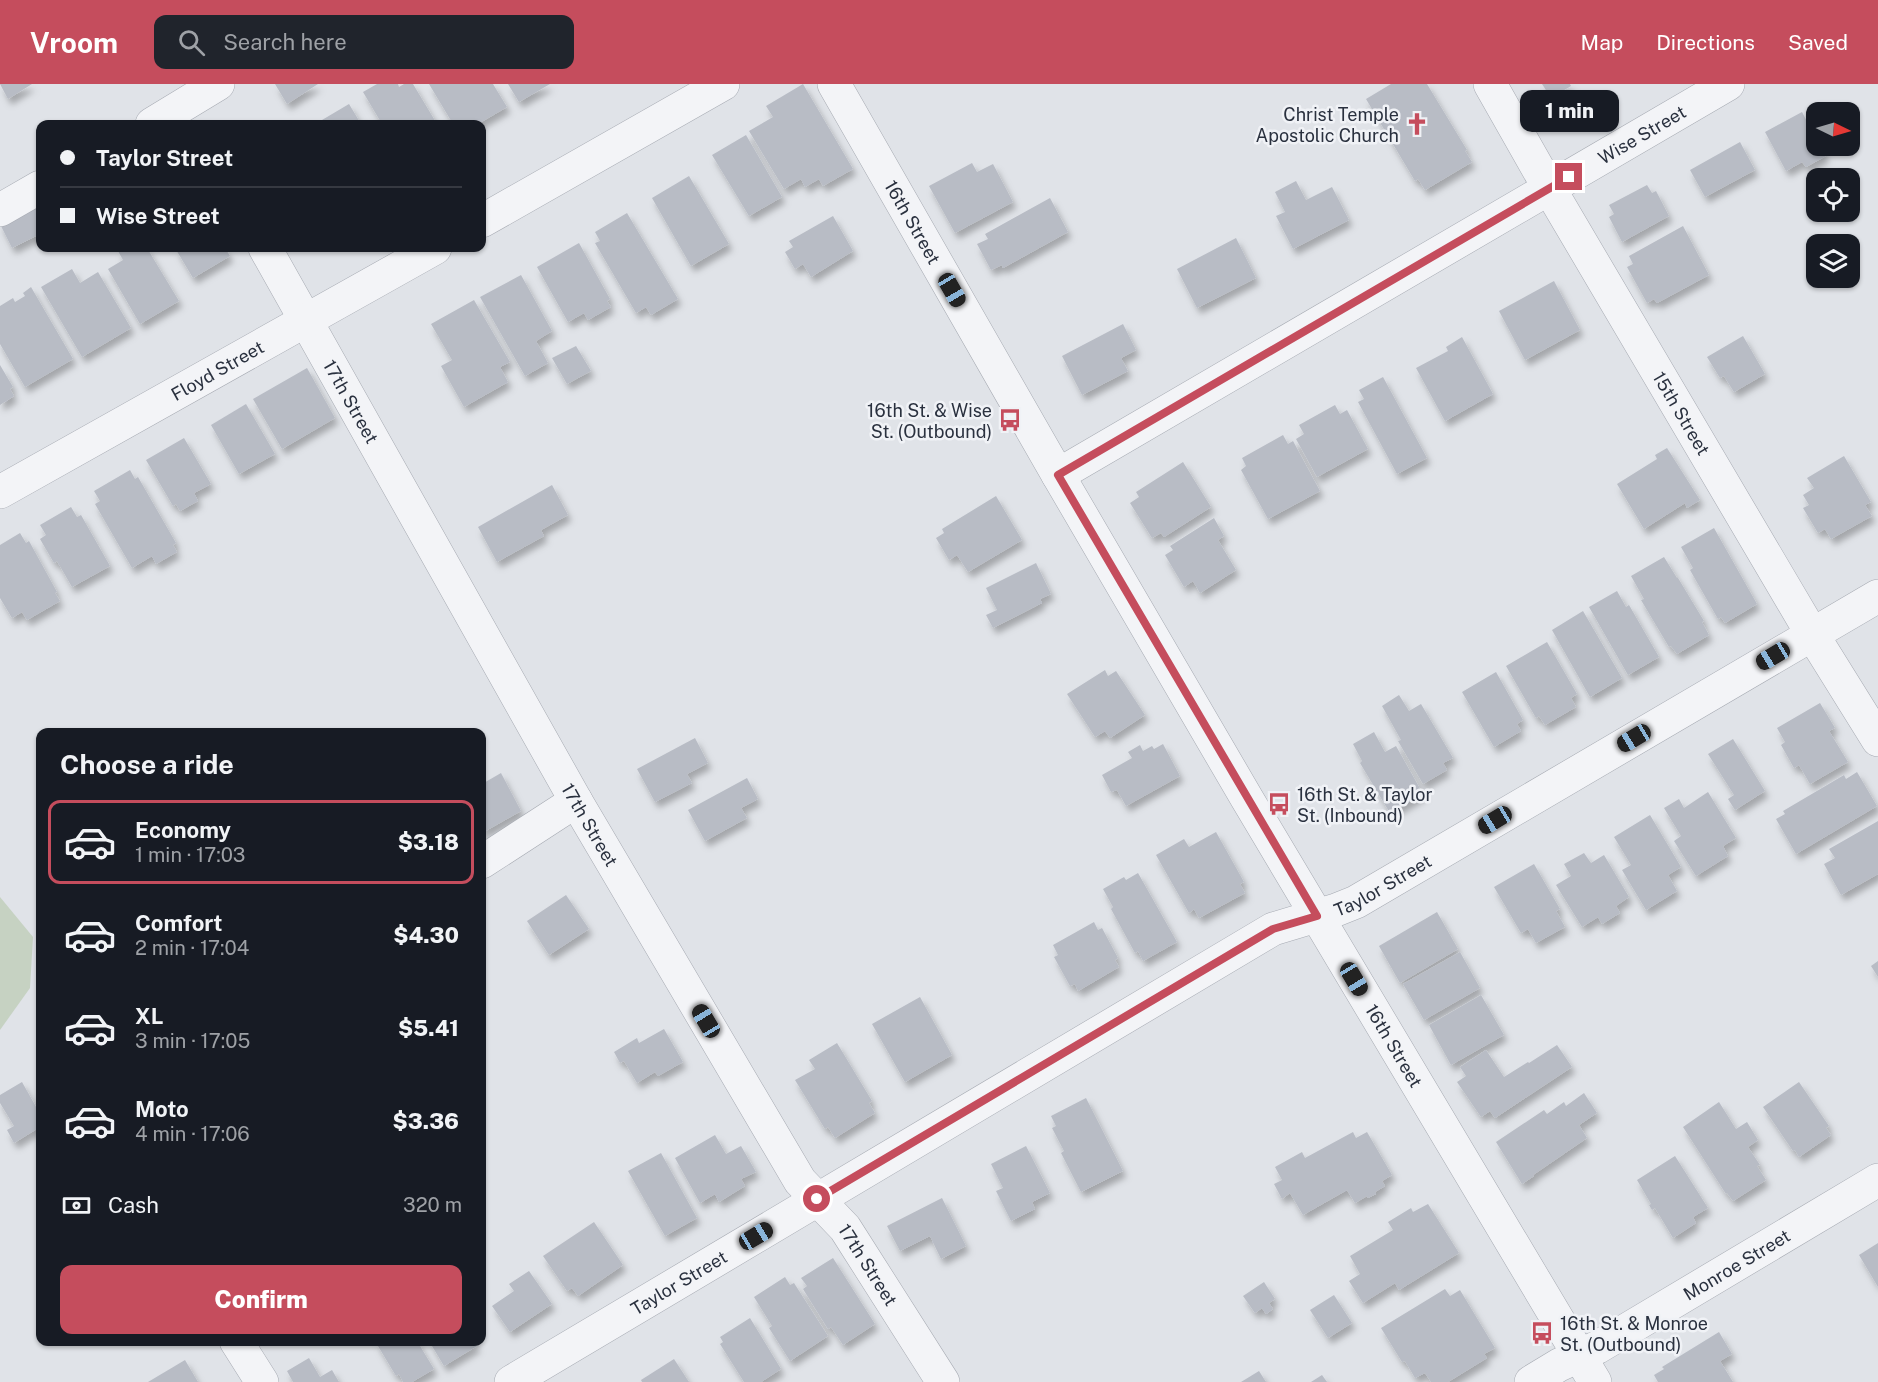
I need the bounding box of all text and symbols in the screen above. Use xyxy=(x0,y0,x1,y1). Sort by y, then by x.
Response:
search box xyxy=(154,15,574,69)
text: Vroom xyxy=(30,26,118,59)
icon: search xyxy=(175,26,208,59)
text: Search here xyxy=(223,29,347,55)
text: Map xyxy=(1581,30,1623,55)
text: Directions xyxy=(1656,30,1755,55)
text: Saved xyxy=(1788,30,1848,55)
callout: 1 min xyxy=(1520,90,1618,132)
text: 1 min xyxy=(1545,99,1594,123)
street label: Wise Street xyxy=(1594,101,1689,168)
north arrow xyxy=(1806,102,1860,156)
map controls xyxy=(1806,102,1860,288)
place label: Christ Temple Apostolic Church xyxy=(1255,104,1399,146)
church icon: Christ Temple Apostolic Church xyxy=(1404,111,1430,137)
text: Taylor Street xyxy=(96,145,233,171)
route end xyxy=(1555,163,1582,190)
button: locate xyxy=(1806,168,1860,222)
street label: 16th Street xyxy=(881,176,945,268)
text: Wise Street xyxy=(96,203,220,229)
button: layers xyxy=(1806,234,1860,288)
car xyxy=(935,270,969,310)
street label: Floyd Street xyxy=(167,336,267,405)
street label: 17th Street xyxy=(319,356,383,447)
street label: 15th Street xyxy=(1649,368,1715,459)
place label: 16th St. & Wise St. (Outbound) xyxy=(867,400,992,442)
bus stop icon: 16th St. & Wise St. (Outbound) xyxy=(997,407,1023,433)
car xyxy=(1753,639,1793,673)
car xyxy=(1614,721,1654,755)
text: Choose a ride xyxy=(60,748,234,780)
street label: 17th Street xyxy=(558,780,623,870)
place label: 16th St. & Taylor St. (Inbound) xyxy=(1297,784,1433,826)
bus stop icon: 16th St. & Taylor St. (Inbound) xyxy=(1266,791,1292,817)
car xyxy=(1475,803,1515,837)
icon: car xyxy=(63,815,117,869)
text: Economy xyxy=(135,817,231,843)
text: $3.18 xyxy=(398,829,459,855)
text: 1 min · 17:03 xyxy=(135,843,245,867)
street label: Taylor Street xyxy=(1331,850,1435,920)
icon: car xyxy=(63,908,117,962)
text: Comfort xyxy=(135,910,222,936)
text: $4.30 xyxy=(393,922,459,948)
text: 2 min · 17:04 xyxy=(135,936,249,960)
car xyxy=(1337,959,1371,999)
street label: 16th Street xyxy=(1362,1000,1427,1091)
icon: car xyxy=(63,1001,117,1055)
car xyxy=(689,1001,723,1041)
text: XL xyxy=(135,1003,163,1029)
text: $5.41 xyxy=(398,1015,459,1041)
text: 3 min · 17:05 xyxy=(135,1029,250,1053)
icon: car xyxy=(63,1094,117,1148)
text: Moto xyxy=(135,1096,189,1122)
text: $3.36 xyxy=(393,1108,459,1134)
text: 4 min · 17:06 xyxy=(135,1122,250,1146)
route start xyxy=(803,1185,830,1212)
icon: cash xyxy=(60,1189,93,1222)
text: Cash xyxy=(108,1192,159,1218)
text: 320 m xyxy=(403,1193,462,1217)
car xyxy=(736,1219,776,1253)
street label: 17th Street xyxy=(835,1220,902,1309)
street label: Monroe Street xyxy=(1679,1224,1794,1304)
street label: Taylor Street xyxy=(627,1246,730,1319)
button: Confirm xyxy=(60,1265,462,1334)
place label: 16th St. & Monroe St. (Outbound) xyxy=(1560,1313,1708,1355)
bus stop icon: 16th St. & Monroe St. (Outbound) xyxy=(1529,1320,1555,1346)

